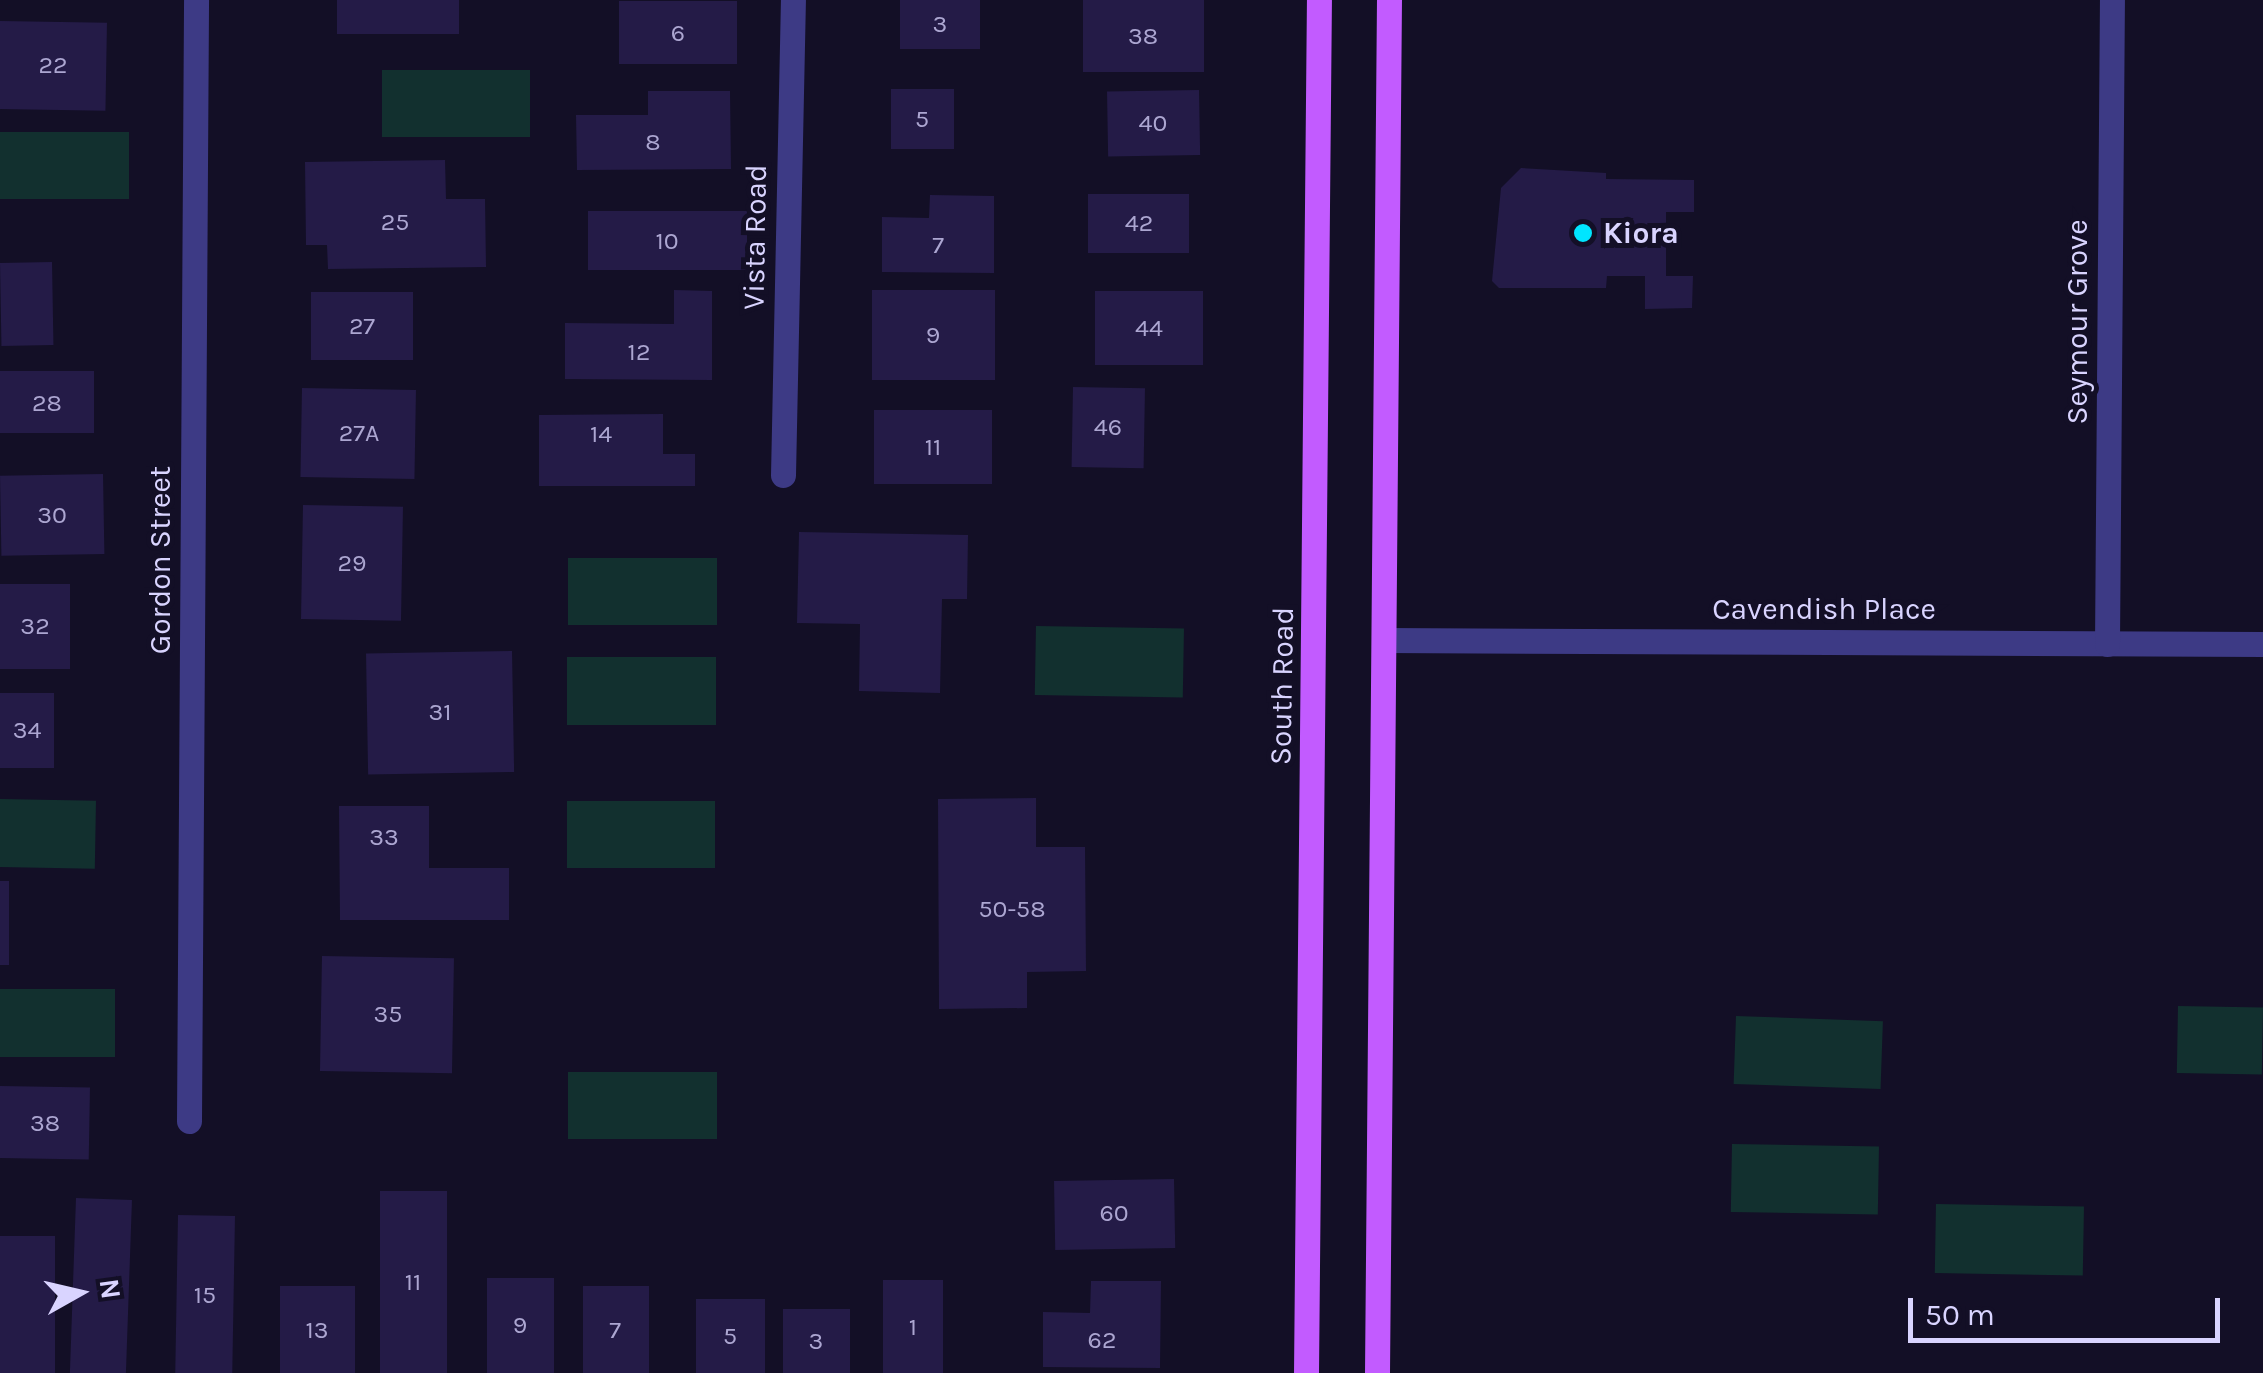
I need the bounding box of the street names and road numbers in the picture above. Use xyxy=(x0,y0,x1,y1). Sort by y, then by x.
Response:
street label: Vista Road xyxy=(736,164,774,310)
street label: Seymour Grove xyxy=(2059,219,2095,425)
street label: Gordon Street xyxy=(142,466,178,654)
street label: Cavendish Place xyxy=(1712,591,1936,627)
street label: South Road xyxy=(1263,607,1301,765)

